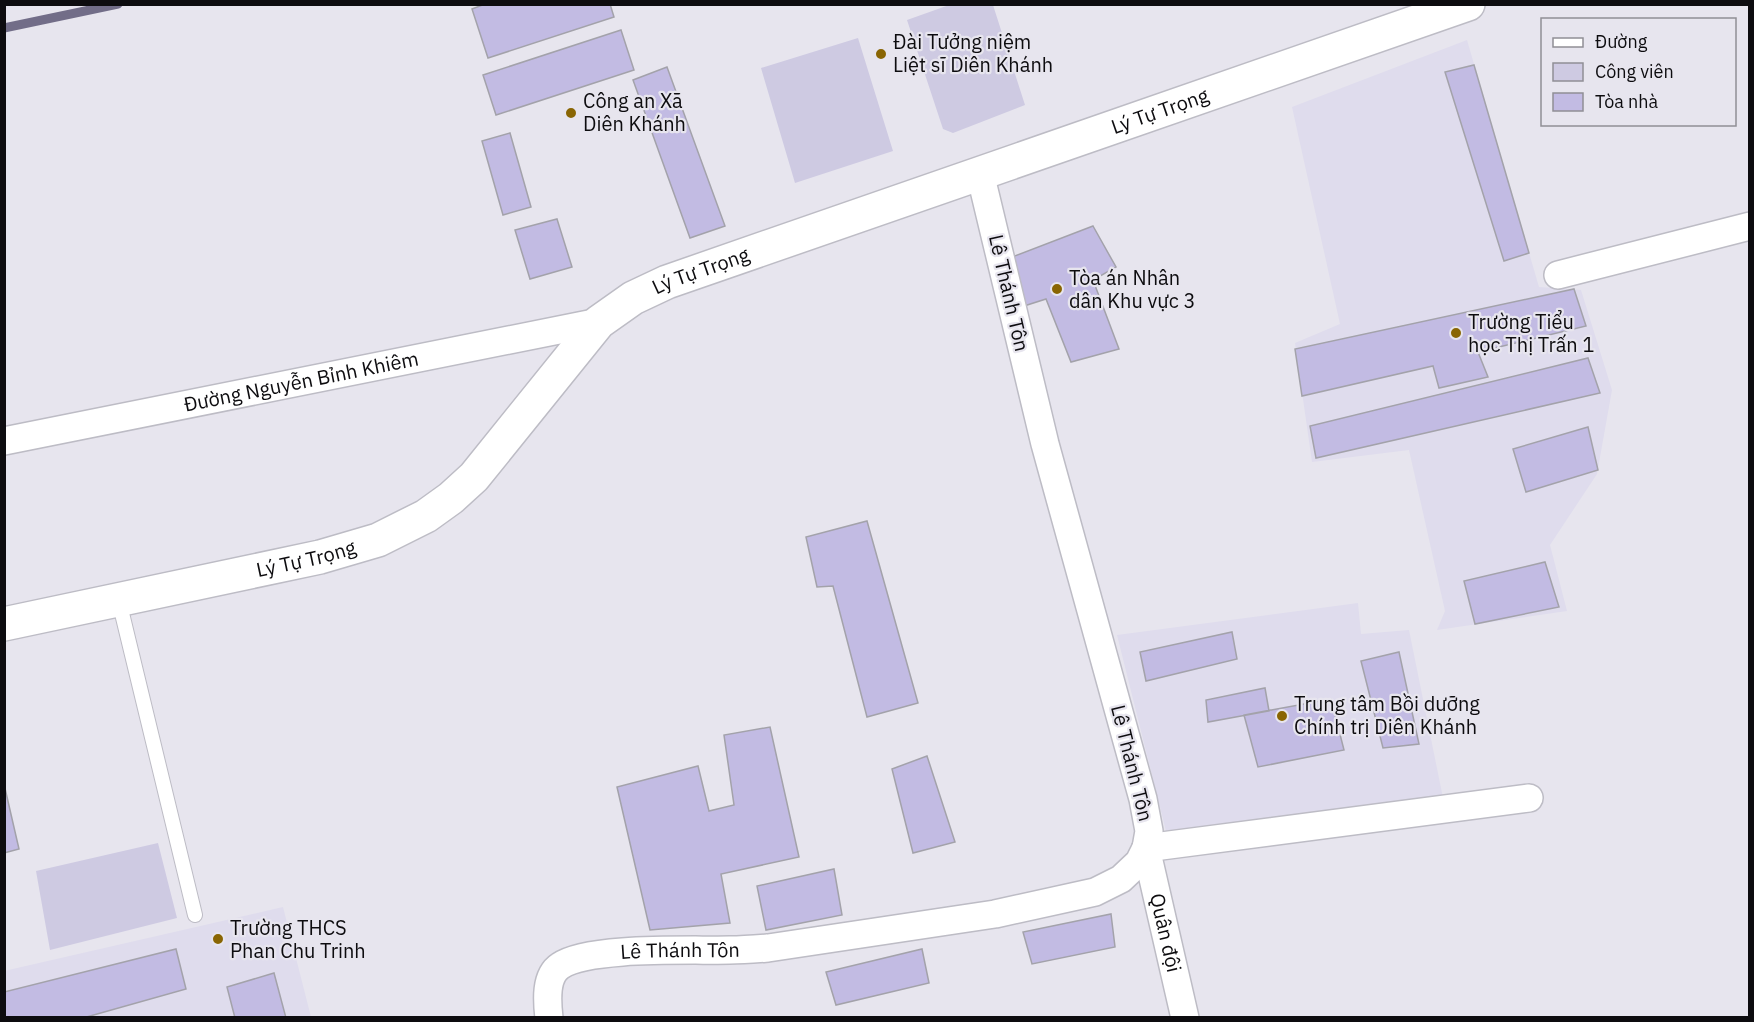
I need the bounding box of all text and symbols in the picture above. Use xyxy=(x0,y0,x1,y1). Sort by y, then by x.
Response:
legend xyxy=(1541,18,1736,126)
place label: Đài Tưởng niệm Liệt sĩ Diên Khánh xyxy=(893,28,1053,78)
text: Đường xyxy=(1595,30,1648,53)
marker: Đài Tưởng niệm Liệt sĩ Diên Khánh xyxy=(874,47,888,61)
text: Công viên xyxy=(1595,60,1674,83)
street label: Lý Tự Trọng xyxy=(1107,81,1212,140)
place label: Công an Xã Diên Khánh xyxy=(583,87,686,137)
text: Tòa nhà xyxy=(1595,90,1659,113)
marker: Công an Xã Diên Khánh xyxy=(564,106,578,120)
street label: Lê Thánh Tôn xyxy=(983,232,1036,354)
street label: Lý Tự Trọng xyxy=(647,240,753,300)
place label: Tòa án Nhân dân Khu vực 3 xyxy=(1069,264,1195,314)
marker: Tòa án Nhân dân Khu vực 3 xyxy=(1050,282,1064,296)
place label: Trường Tiểu học Thị Trấn 1 xyxy=(1468,308,1594,358)
marker: Trường Tiểu học Thị Trấn 1 xyxy=(1449,326,1463,340)
street label: Đường Nguyễn Bỉnh Khiêm xyxy=(181,344,421,418)
street label: Lý Tự Trọng xyxy=(254,533,359,583)
place label: Trung tâm Bồi dưỡng Chính trị Diên Khánh xyxy=(1294,690,1480,740)
street label: Lê Thánh Tôn xyxy=(1105,702,1160,824)
marker: Trung tâm Bồi dưỡng Chính trị Diên Khánh xyxy=(1275,709,1289,723)
street label: Quân đội xyxy=(1144,891,1188,975)
place label: Trường THCS Phan Chu Trinh xyxy=(230,914,366,964)
marker: Trường THCS Phan Chu Trinh xyxy=(211,932,225,946)
street label: Lê Thánh Tôn xyxy=(619,936,740,965)

